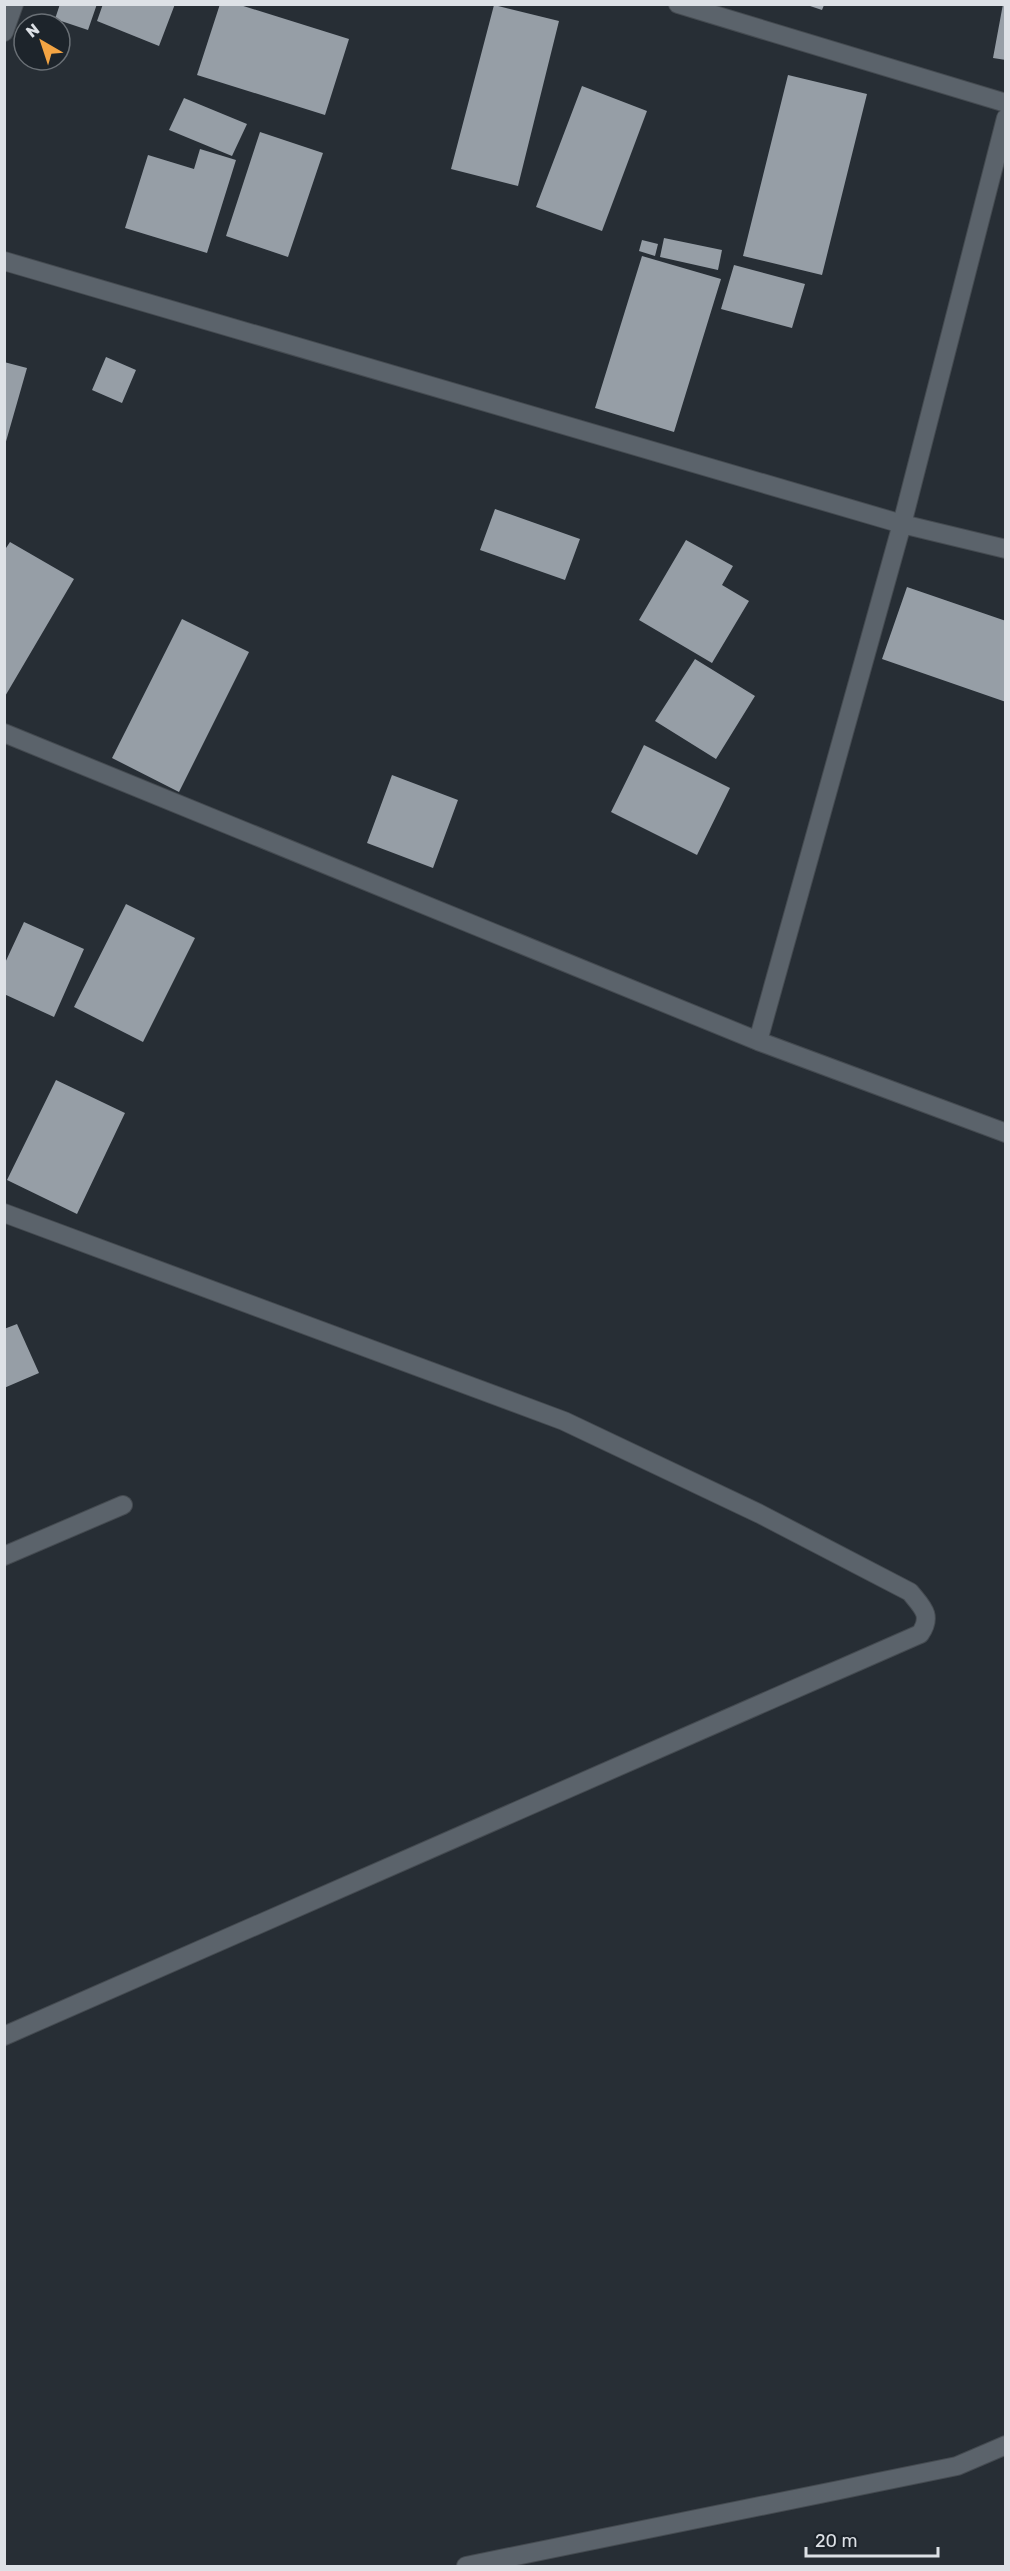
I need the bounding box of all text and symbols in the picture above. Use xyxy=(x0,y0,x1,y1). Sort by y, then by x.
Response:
north arrow xyxy=(12,12,72,72)
text: N xyxy=(22,20,43,42)
scale bar xyxy=(806,2520,938,2558)
text: 20 m xyxy=(815,2530,857,2552)

